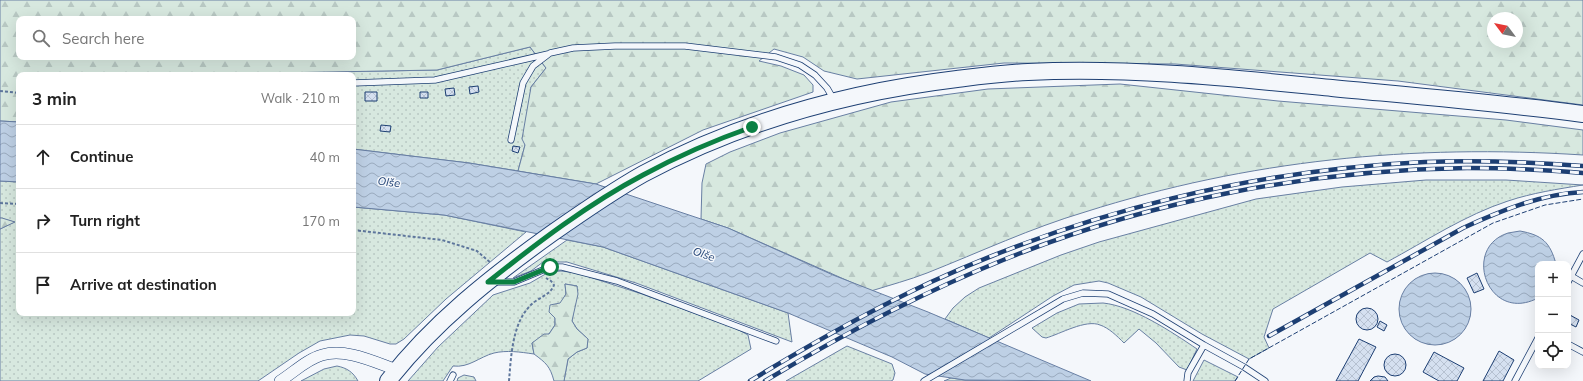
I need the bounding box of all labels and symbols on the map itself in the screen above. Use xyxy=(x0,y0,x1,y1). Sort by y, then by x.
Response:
north arrow xyxy=(1487,12,1523,48)
route end xyxy=(743,118,761,136)
water label: Olše xyxy=(377,174,401,190)
water label: Olše xyxy=(691,244,717,264)
route start xyxy=(541,258,559,276)

